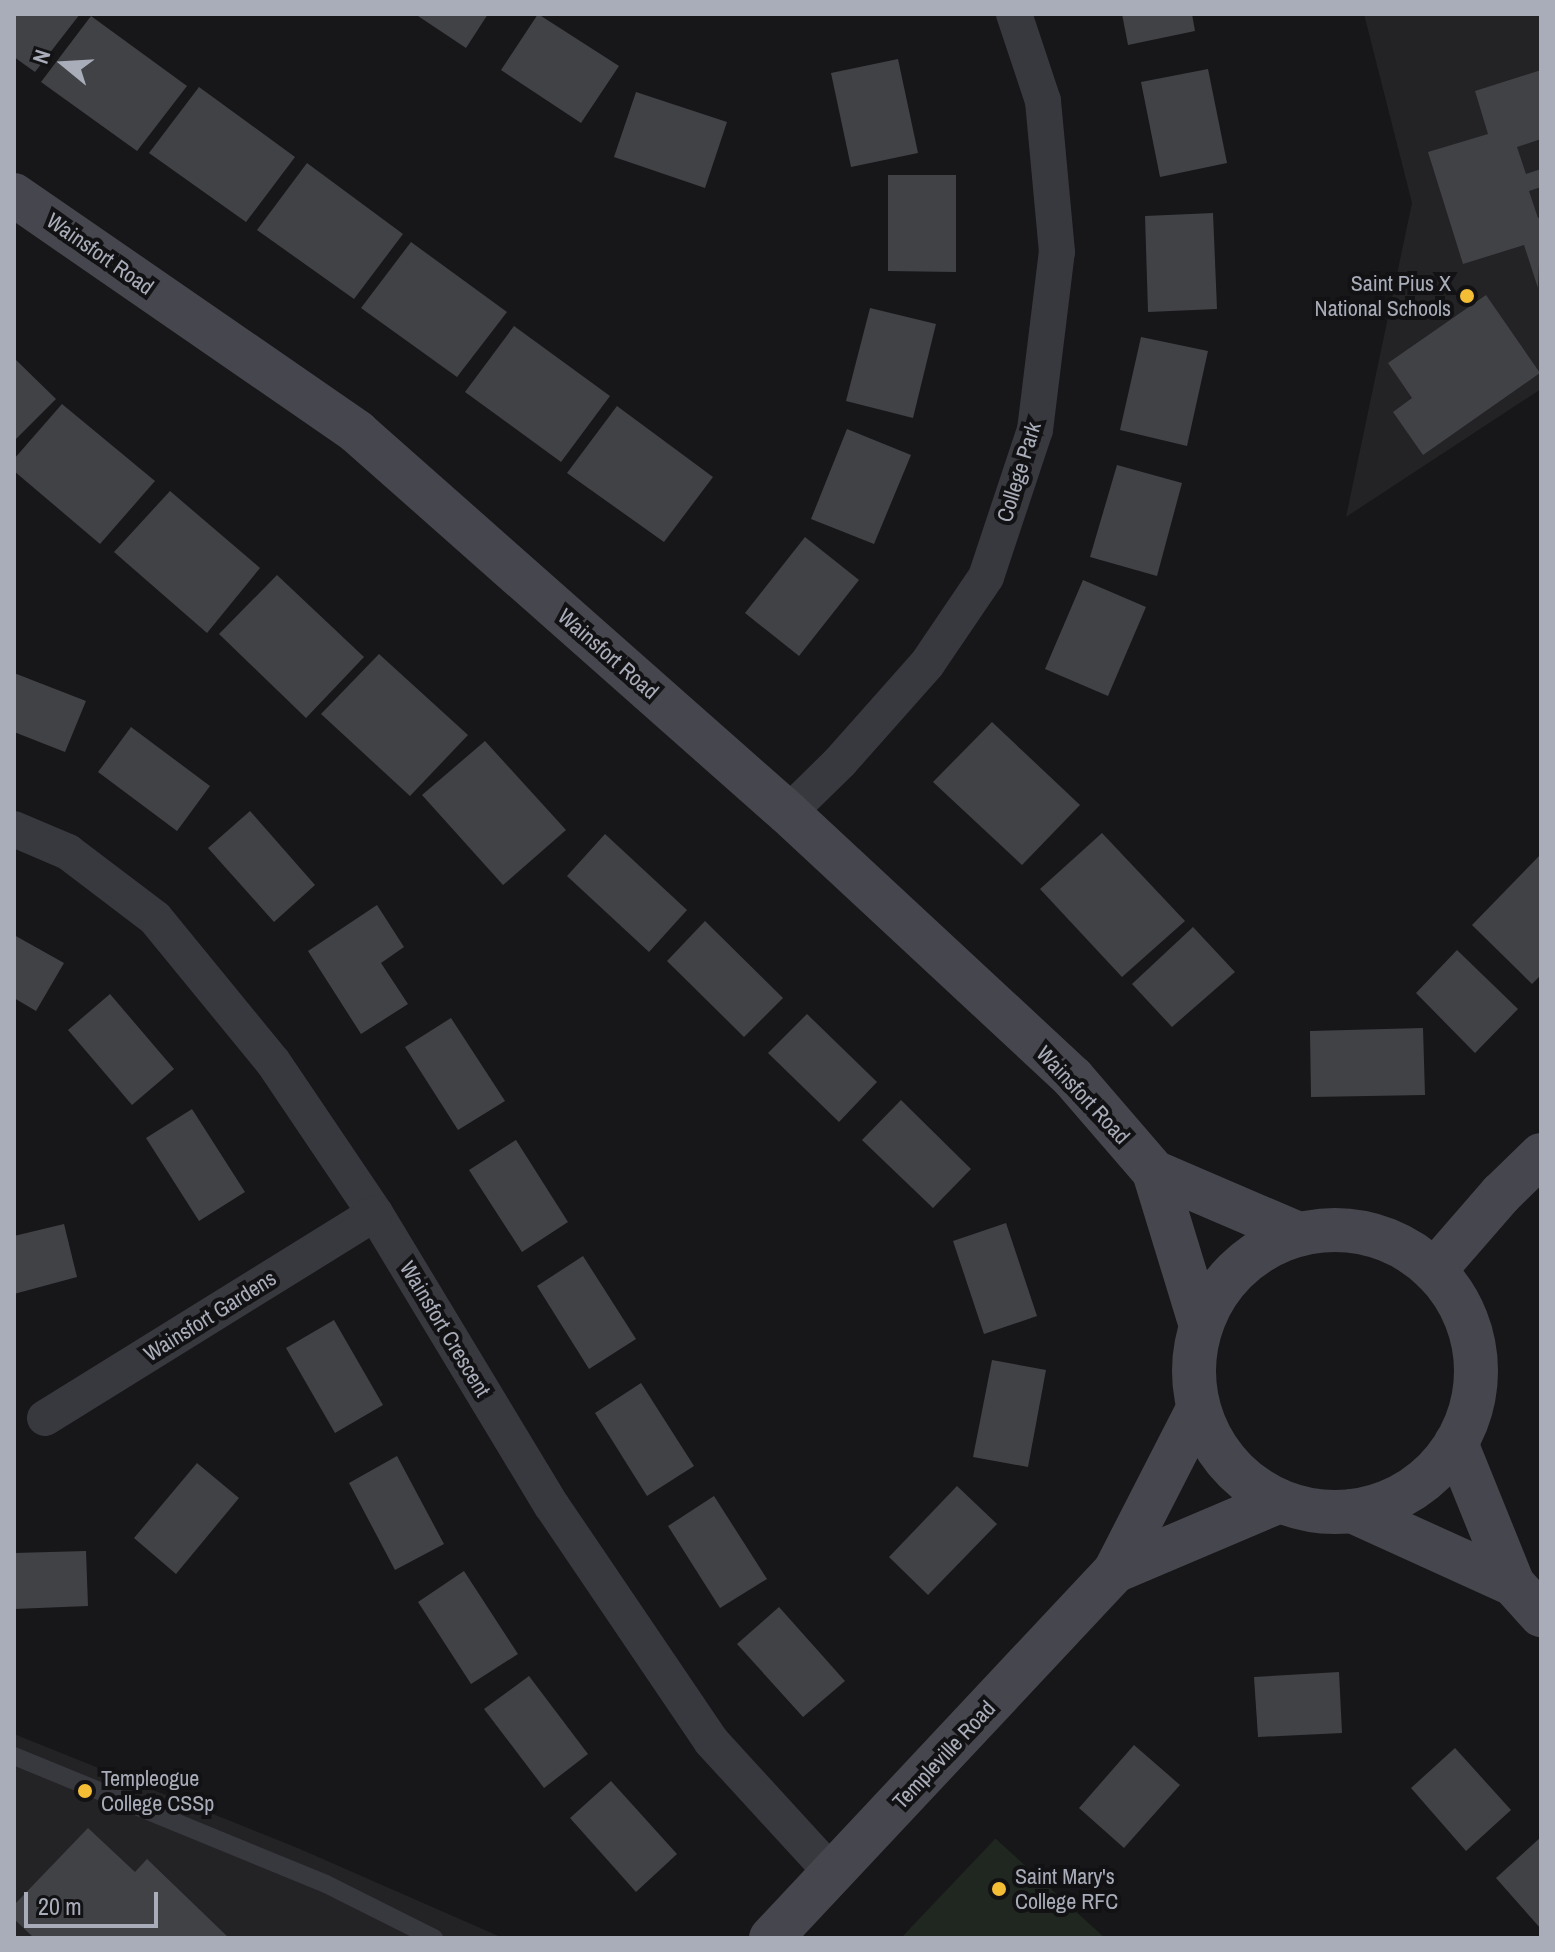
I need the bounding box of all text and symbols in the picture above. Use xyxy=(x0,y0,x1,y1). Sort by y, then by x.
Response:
north arrow xyxy=(24,24,104,104)
text: N xyxy=(25,46,57,67)
street label: Wainsfort Road xyxy=(41,207,159,301)
place label: Saint Pius X National Schools xyxy=(1315,270,1451,322)
marker: Saint Pius X National Schools xyxy=(1458,287,1476,305)
street label: College Park xyxy=(991,419,1047,525)
street label: Wainsfort Road xyxy=(552,603,664,705)
street label: Wainsfort Road xyxy=(1031,1040,1135,1150)
street label: Wainsfort Crescent xyxy=(394,1256,496,1402)
street label: Wainsfort Gardens xyxy=(139,1265,281,1367)
street label: Templeville Road xyxy=(887,1695,1001,1815)
place label: Templeogue College CSSp xyxy=(101,1765,214,1816)
marker: Templeogue College CSSp xyxy=(76,1782,94,1800)
place label: Saint Mary's College RFC xyxy=(1015,1863,1118,1914)
scale bar xyxy=(28,1876,162,1926)
marker: Saint Mary's College RFC xyxy=(990,1880,1008,1898)
text: 20 m xyxy=(38,1890,82,1922)

